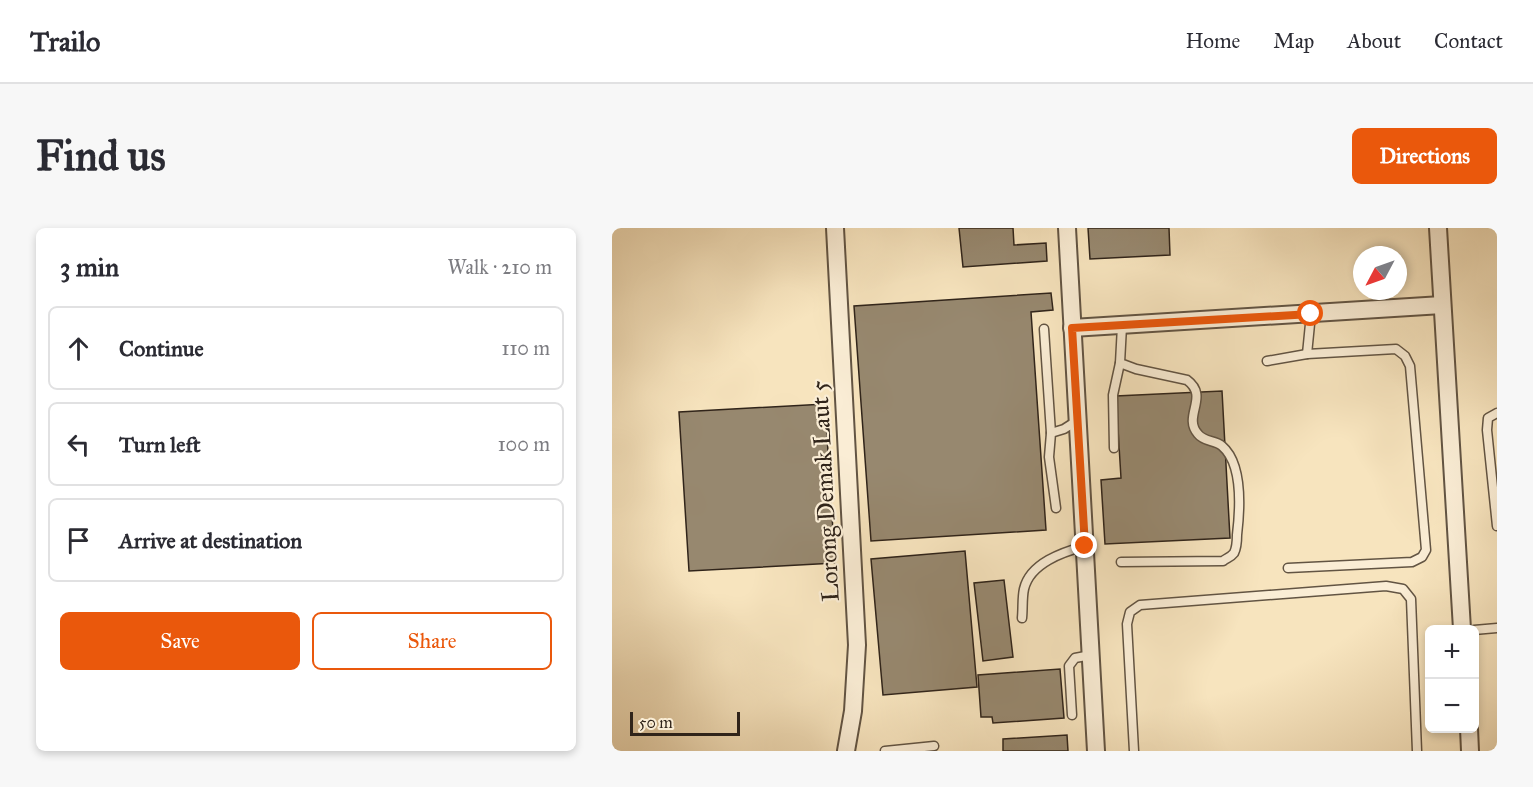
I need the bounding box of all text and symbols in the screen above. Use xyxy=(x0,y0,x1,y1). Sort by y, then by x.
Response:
text: Trailo xyxy=(30,24,100,59)
text: Home xyxy=(1185,28,1240,54)
text: Map xyxy=(1273,28,1314,54)
text: About xyxy=(1347,28,1401,54)
text: Contact xyxy=(1434,28,1503,54)
button: Directions xyxy=(1352,128,1497,184)
text: Find us xyxy=(36,130,166,182)
north arrow xyxy=(1353,246,1407,300)
text: 3 min xyxy=(60,251,119,283)
text: Walk · 210 m xyxy=(447,255,552,279)
route start xyxy=(1297,300,1323,326)
icon: ahead xyxy=(62,332,95,365)
text: Continue xyxy=(119,335,204,362)
text: 110 m xyxy=(502,336,550,360)
street label: Lorong Demak Laut 5 xyxy=(804,380,846,602)
icon: left xyxy=(62,428,95,461)
text: Turn left xyxy=(119,431,201,458)
text: 100 m xyxy=(498,432,550,456)
icon: arrive xyxy=(62,524,95,557)
text: Arrive at destination xyxy=(119,527,302,554)
route end xyxy=(1071,532,1097,558)
button: Save xyxy=(60,612,300,670)
button: Share xyxy=(312,612,552,670)
map controls xyxy=(1425,625,1479,733)
button: + xyxy=(1425,625,1479,679)
button: − xyxy=(1425,679,1479,733)
scale bar xyxy=(630,709,740,736)
text: 50 m xyxy=(639,713,673,732)

